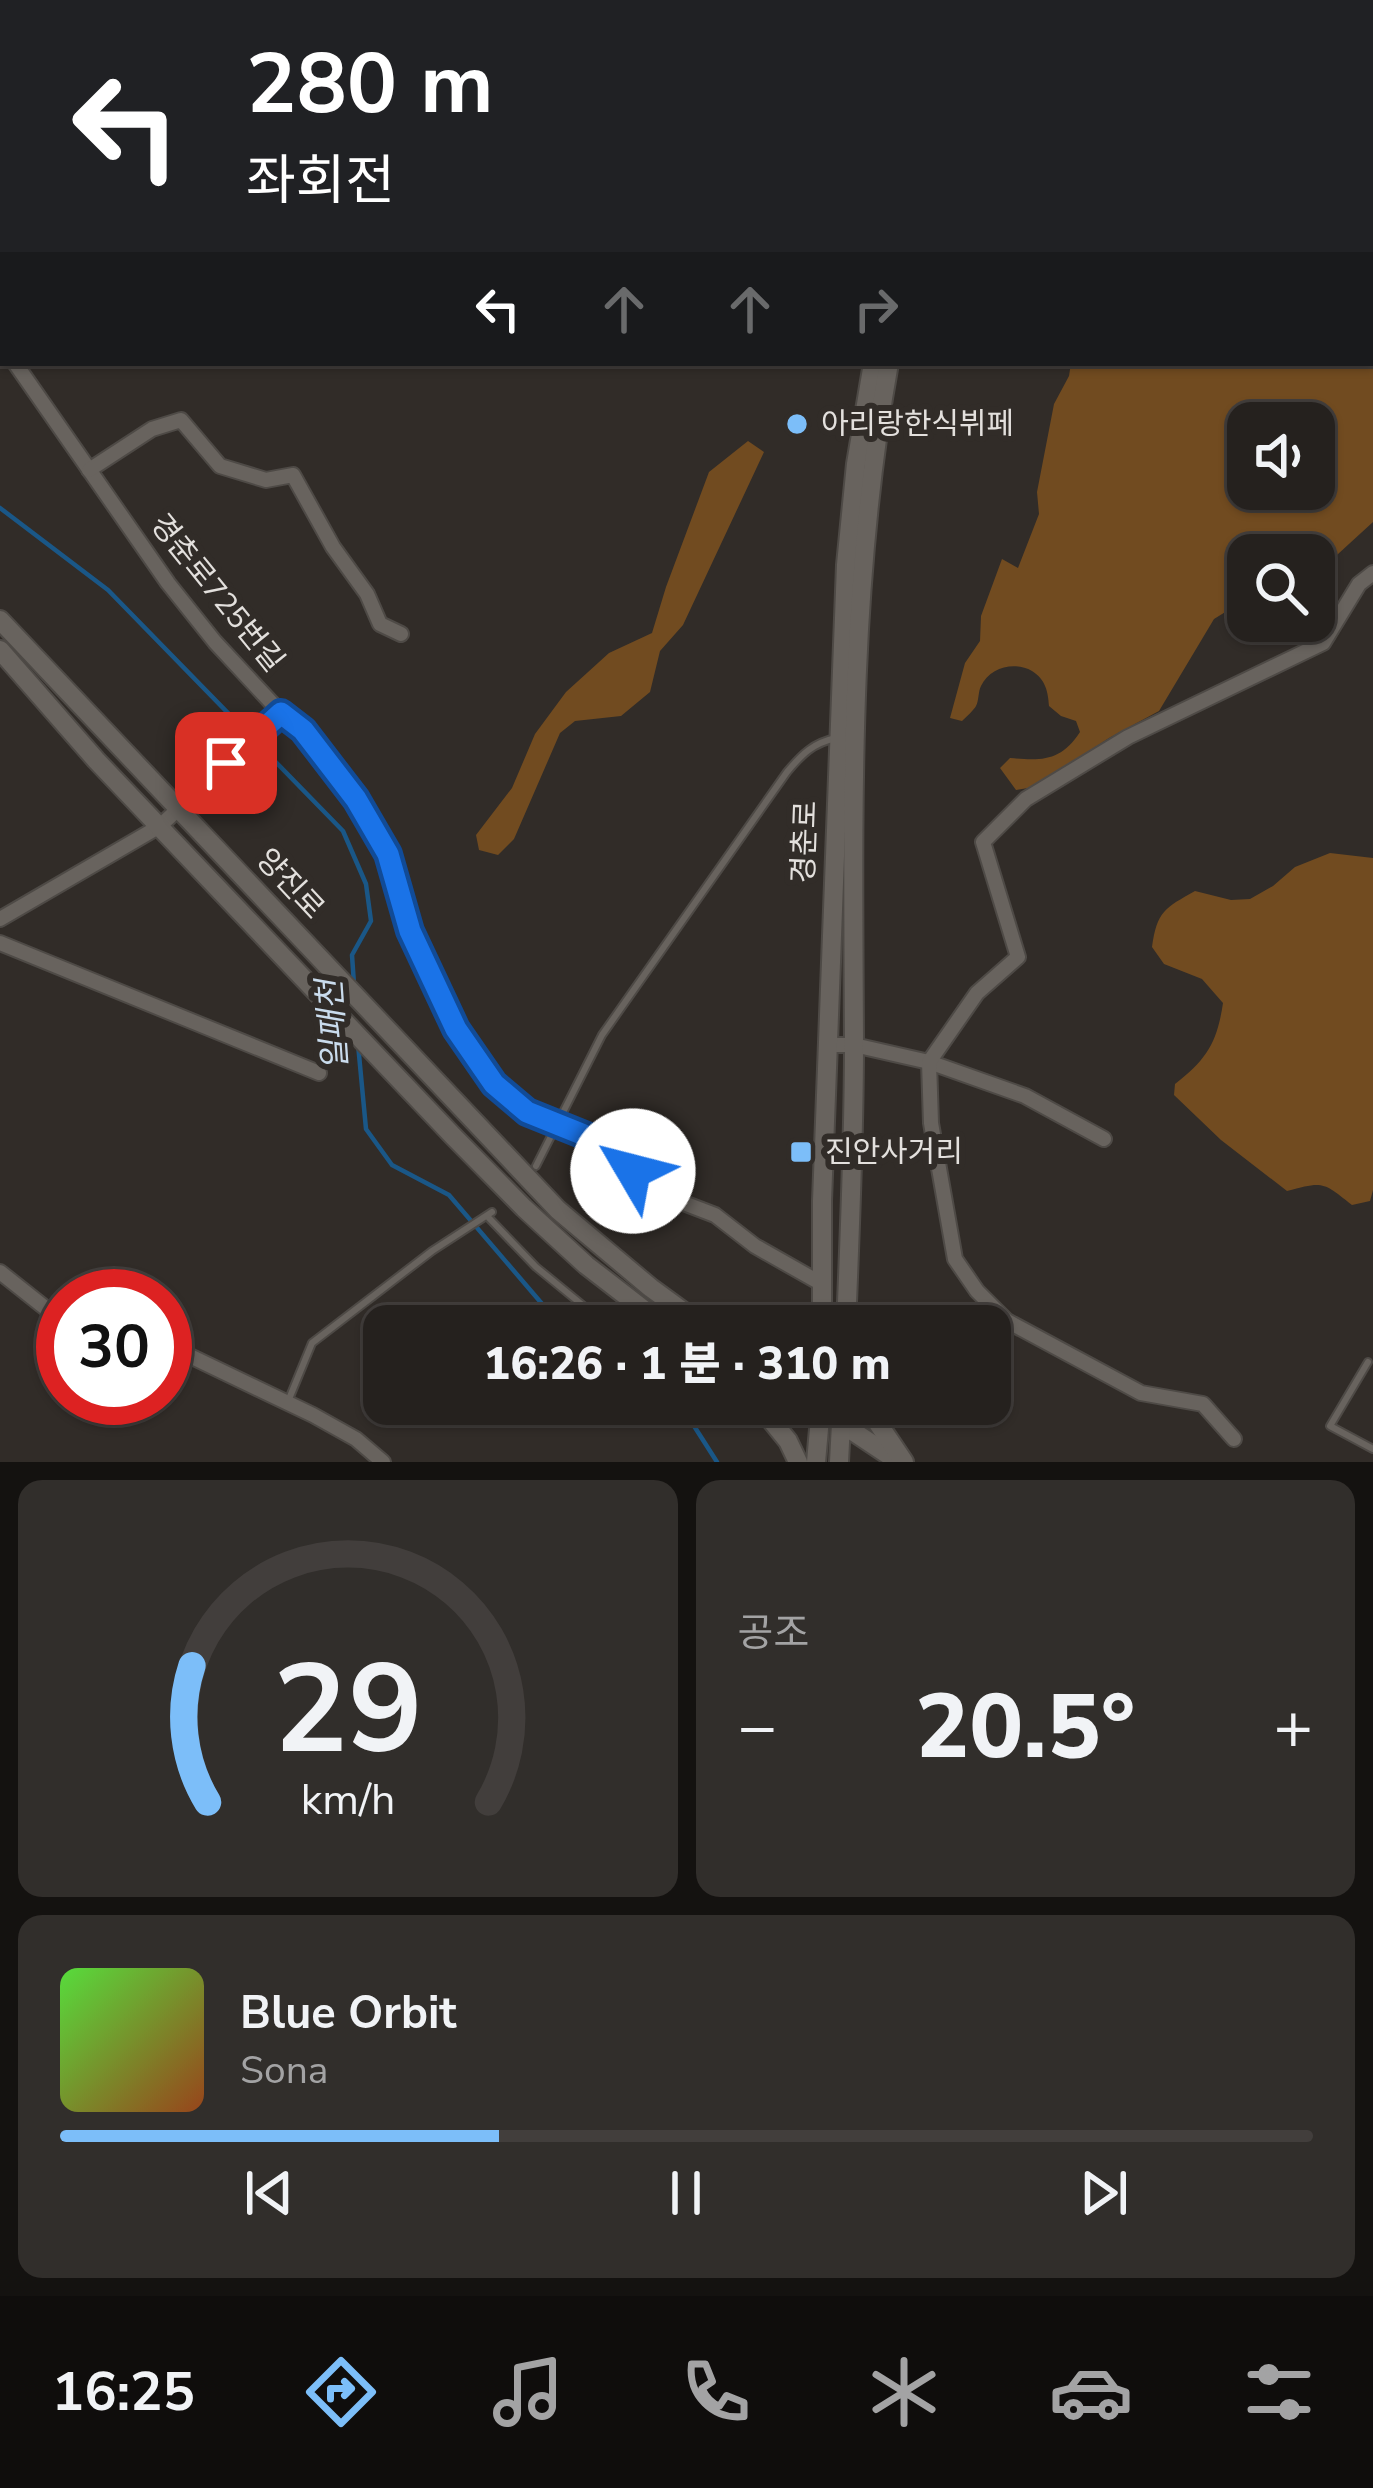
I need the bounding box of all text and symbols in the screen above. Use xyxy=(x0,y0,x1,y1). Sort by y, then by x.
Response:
text: 280 m xyxy=(246,27,494,142)
icon: left xyxy=(48,48,204,204)
text: 좌회전 xyxy=(246,144,395,218)
icon: left xyxy=(465,276,531,342)
icon: ahead xyxy=(591,276,657,342)
icon: ahead xyxy=(717,276,783,342)
icon: right xyxy=(843,276,909,342)
map controls xyxy=(1227,402,1335,642)
button: sound xyxy=(1227,402,1335,510)
place label: 아리랑한식뷔페 xyxy=(821,404,1014,445)
marker: 아리랑한식뷔페 xyxy=(784,411,810,437)
street label: 경춘로725번길 xyxy=(141,505,293,681)
button: search xyxy=(1227,534,1335,642)
pin xyxy=(175,712,277,814)
icon: arrive xyxy=(193,730,259,796)
street label: 경춘로 xyxy=(783,800,827,884)
street label: 양진로 xyxy=(247,840,333,928)
water label: 일패천 xyxy=(307,974,359,1072)
position arrow xyxy=(570,1108,696,1234)
place label: 진안사거리 xyxy=(825,1132,963,1173)
marker: 진안사거리 xyxy=(788,1139,814,1165)
speed limit sign: 30 xyxy=(36,1269,192,1425)
text: 16:26 · 1 분 · 310 m xyxy=(483,1334,891,1395)
text: 공조 xyxy=(738,1607,809,1660)
text: 29 xyxy=(273,1625,423,1795)
text: 20.5° xyxy=(915,1666,1135,1789)
text: − xyxy=(738,1682,777,1772)
text: + xyxy=(1273,1682,1313,1772)
text: km/h xyxy=(300,1770,395,1828)
text: Blue Orbit xyxy=(240,1983,457,2044)
text: Sona xyxy=(240,2044,329,2097)
icon: previous xyxy=(236,2160,302,2226)
icon: pause xyxy=(653,2160,719,2226)
icon: next xyxy=(1071,2160,1137,2226)
icon: directions xyxy=(299,2350,383,2434)
icon: music xyxy=(486,2350,570,2434)
icon: phone xyxy=(674,2350,758,2434)
icon: climate xyxy=(862,2350,946,2434)
icon: car xyxy=(1049,2350,1133,2434)
icon: filters xyxy=(1237,2350,1321,2434)
text: 16:25 xyxy=(52,2355,195,2429)

